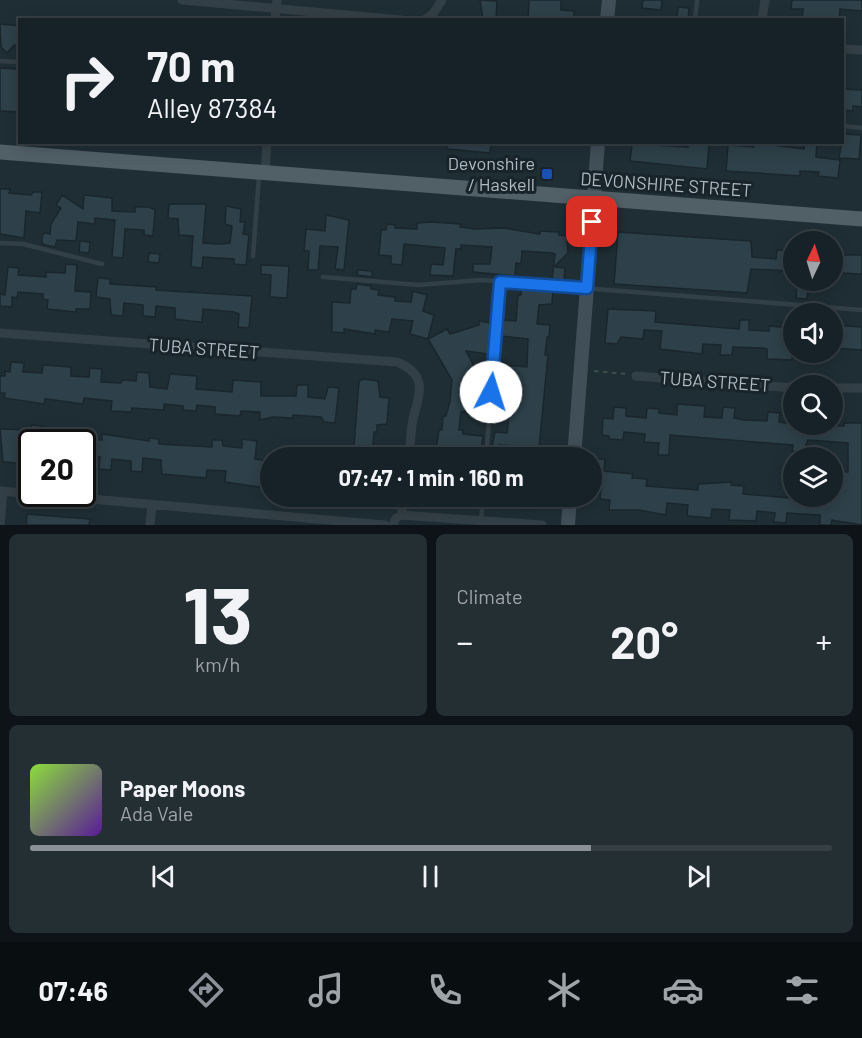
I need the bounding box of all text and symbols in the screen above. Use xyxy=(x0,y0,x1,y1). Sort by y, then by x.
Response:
text: 70 m xyxy=(147,40,235,90)
icon: right xyxy=(48,42,126,120)
text: Alley 87384 xyxy=(147,91,277,123)
place label: Devonshire / Haskell xyxy=(448,152,535,195)
marker: Devonshire / Haskell xyxy=(540,167,554,181)
street label: DEVONSHIRE STREET xyxy=(580,167,752,201)
pin xyxy=(566,196,617,247)
icon: arrive xyxy=(575,205,608,238)
north arrow xyxy=(783,231,843,291)
map controls xyxy=(783,231,843,507)
button: sound xyxy=(783,303,843,363)
street label: TUBA STREET xyxy=(148,333,260,363)
position arrow xyxy=(459,360,523,424)
street label: TUBA STREET xyxy=(659,366,771,396)
button: search xyxy=(783,375,843,435)
speed limit sign: 20 xyxy=(18,429,96,507)
button: layers xyxy=(783,447,843,507)
text: 07:47 · 1 min · 160 m xyxy=(338,464,524,490)
text: 13 xyxy=(183,566,253,660)
text: Climate xyxy=(457,584,523,608)
text: 20° xyxy=(610,614,678,668)
text: − xyxy=(457,621,473,661)
text: + xyxy=(816,621,832,661)
text: km/h xyxy=(195,652,240,676)
text: Paper Moons xyxy=(120,775,245,801)
text: Ada Vale xyxy=(120,801,193,825)
icon: previous xyxy=(147,860,180,893)
icon: pause xyxy=(414,860,447,893)
icon: next xyxy=(682,860,715,893)
icon: directions xyxy=(185,969,227,1011)
icon: music xyxy=(305,969,347,1011)
icon: phone xyxy=(424,969,466,1011)
icon: climate xyxy=(543,969,585,1011)
icon: car xyxy=(662,969,704,1011)
icon: filters xyxy=(781,969,823,1011)
text: 07:46 xyxy=(39,974,108,1006)

